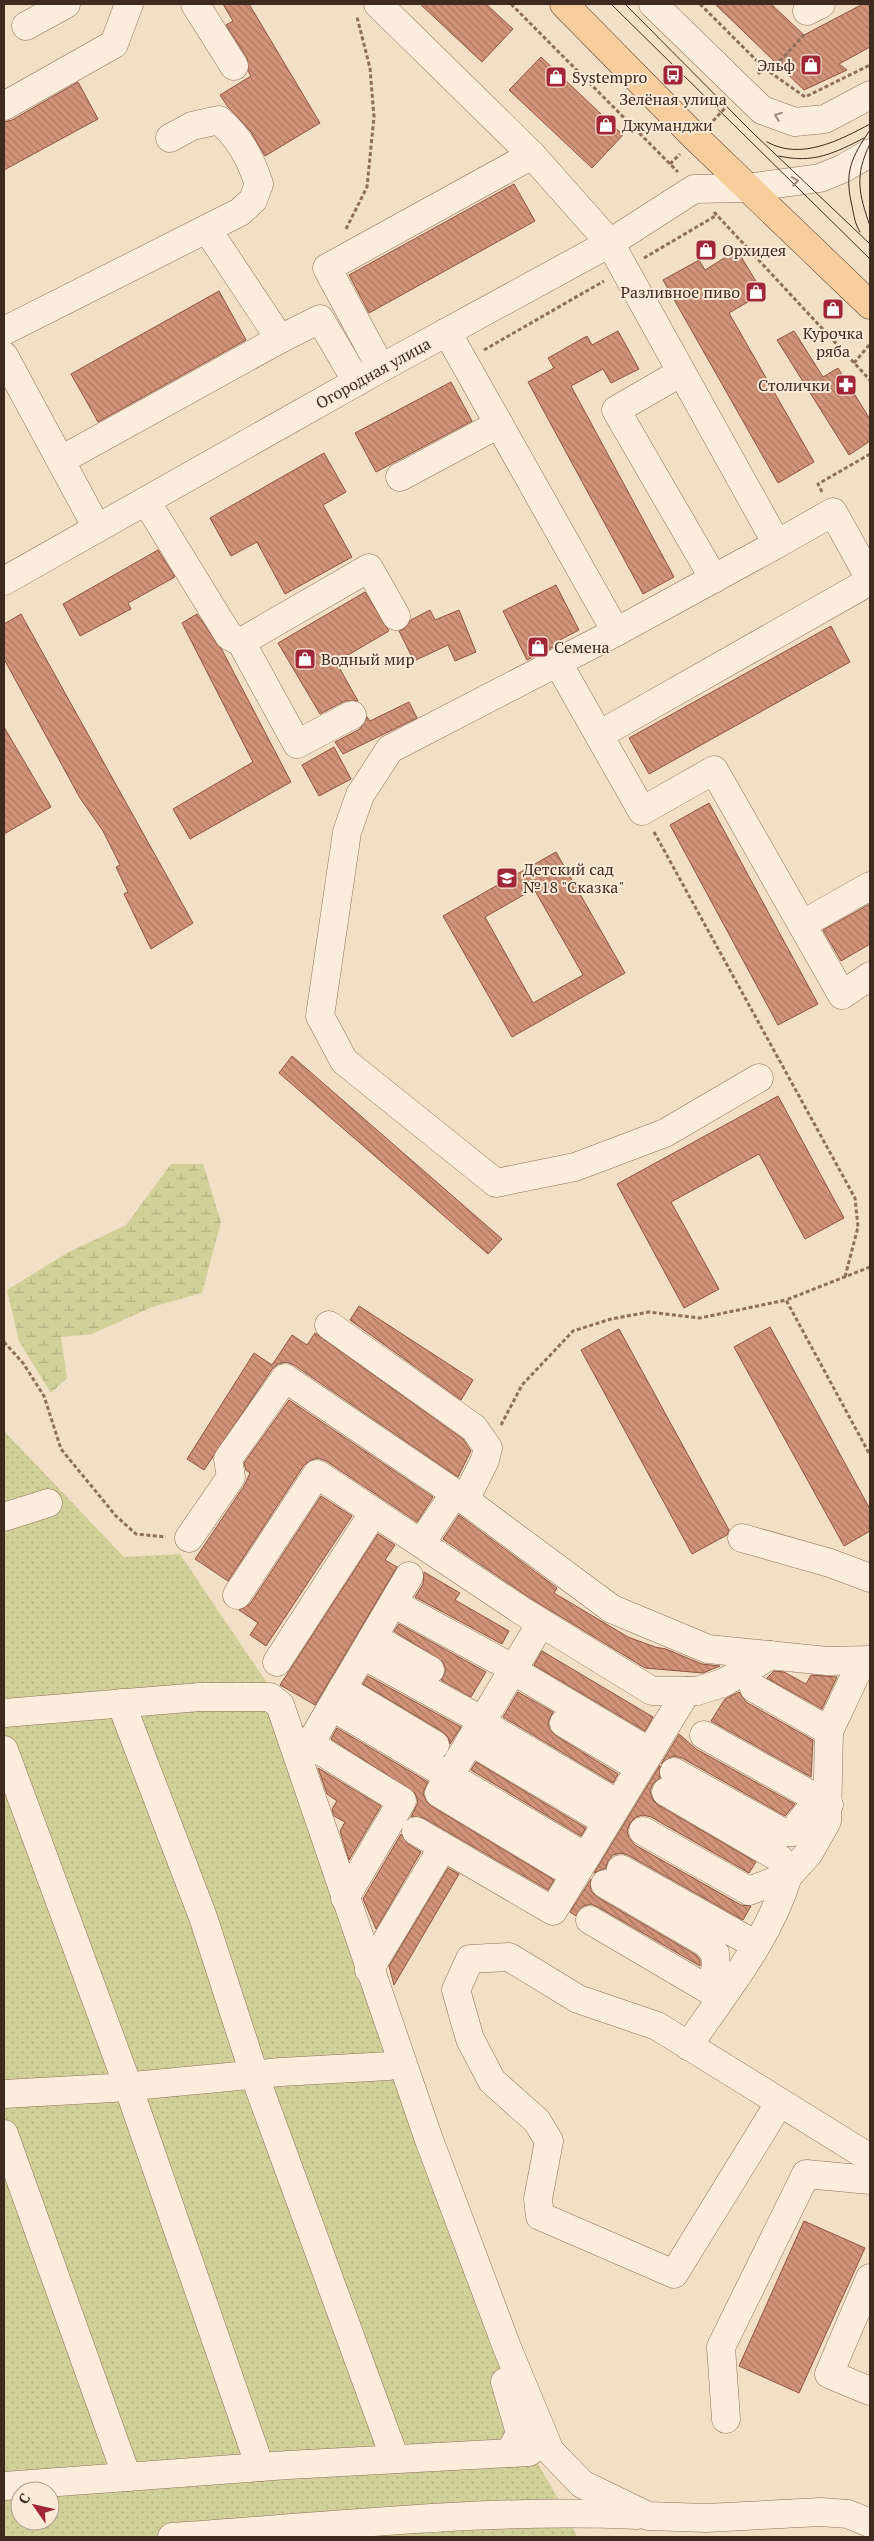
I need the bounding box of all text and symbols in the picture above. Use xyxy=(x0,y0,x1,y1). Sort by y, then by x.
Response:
shop icon: Эльф xyxy=(799,53,823,77)
place label: Эльф xyxy=(757,54,795,76)
bus stop icon: Зелёная улица xyxy=(661,63,685,87)
shop icon: Systempro xyxy=(544,65,568,89)
place label: Systempro xyxy=(572,66,648,88)
place label: Зелёная улица xyxy=(619,88,727,110)
one-way arrow xyxy=(774,112,782,122)
shop icon: Джуманджи xyxy=(594,113,618,137)
place label: Джуманджи xyxy=(622,114,713,136)
one-way arrow xyxy=(791,177,800,187)
shop icon: Орхидея xyxy=(694,238,718,262)
place label: Орхидея xyxy=(722,239,786,261)
shop icon: Разливное пиво xyxy=(744,280,768,304)
place label: Разливное пиво xyxy=(620,281,740,303)
shop icon: Курочка ряба xyxy=(821,297,845,321)
place label: Курочка ряба xyxy=(803,322,863,362)
street label: Огородная улица xyxy=(311,332,435,414)
pharmacy icon: Столички xyxy=(834,373,858,397)
place label: Столички xyxy=(758,374,830,396)
shop icon: Семена xyxy=(526,635,550,659)
place label: Семена xyxy=(554,636,610,658)
shop icon: Водный мир xyxy=(293,647,317,671)
place label: Водный мир xyxy=(321,648,414,670)
place label: Детский сад №18 "Сказка" xyxy=(523,858,624,898)
school or university icon: Детский сад №18 "Сказка" xyxy=(495,866,519,890)
north arrow xyxy=(10,2481,60,2531)
text: С xyxy=(13,2489,34,2508)

